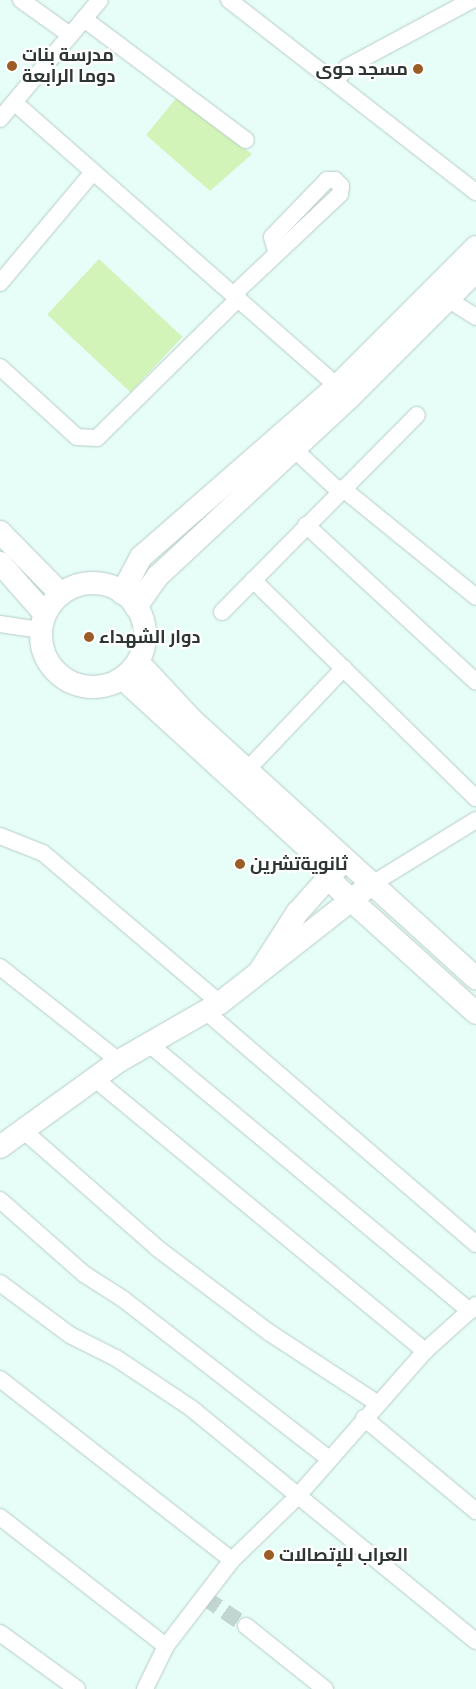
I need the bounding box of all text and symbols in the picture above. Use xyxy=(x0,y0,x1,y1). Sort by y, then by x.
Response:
place label: مدرسة بنات دوما الرابعة xyxy=(22,45,115,88)
place label: مسجد حوى xyxy=(315,58,408,80)
marker: مدرسة بنات دوما الرابعة xyxy=(6,60,18,72)
marker: مسجد حوى xyxy=(412,63,424,75)
place label: دوار الشهداء xyxy=(99,626,200,648)
marker: دوار الشهداء xyxy=(83,631,95,643)
place label: ثانويةتشرين xyxy=(250,853,348,875)
marker: ثانويةتشرين xyxy=(234,858,246,870)
place label: العراب للإتصالات xyxy=(279,1544,408,1566)
marker: العراب للإتصالات xyxy=(263,1549,275,1561)

